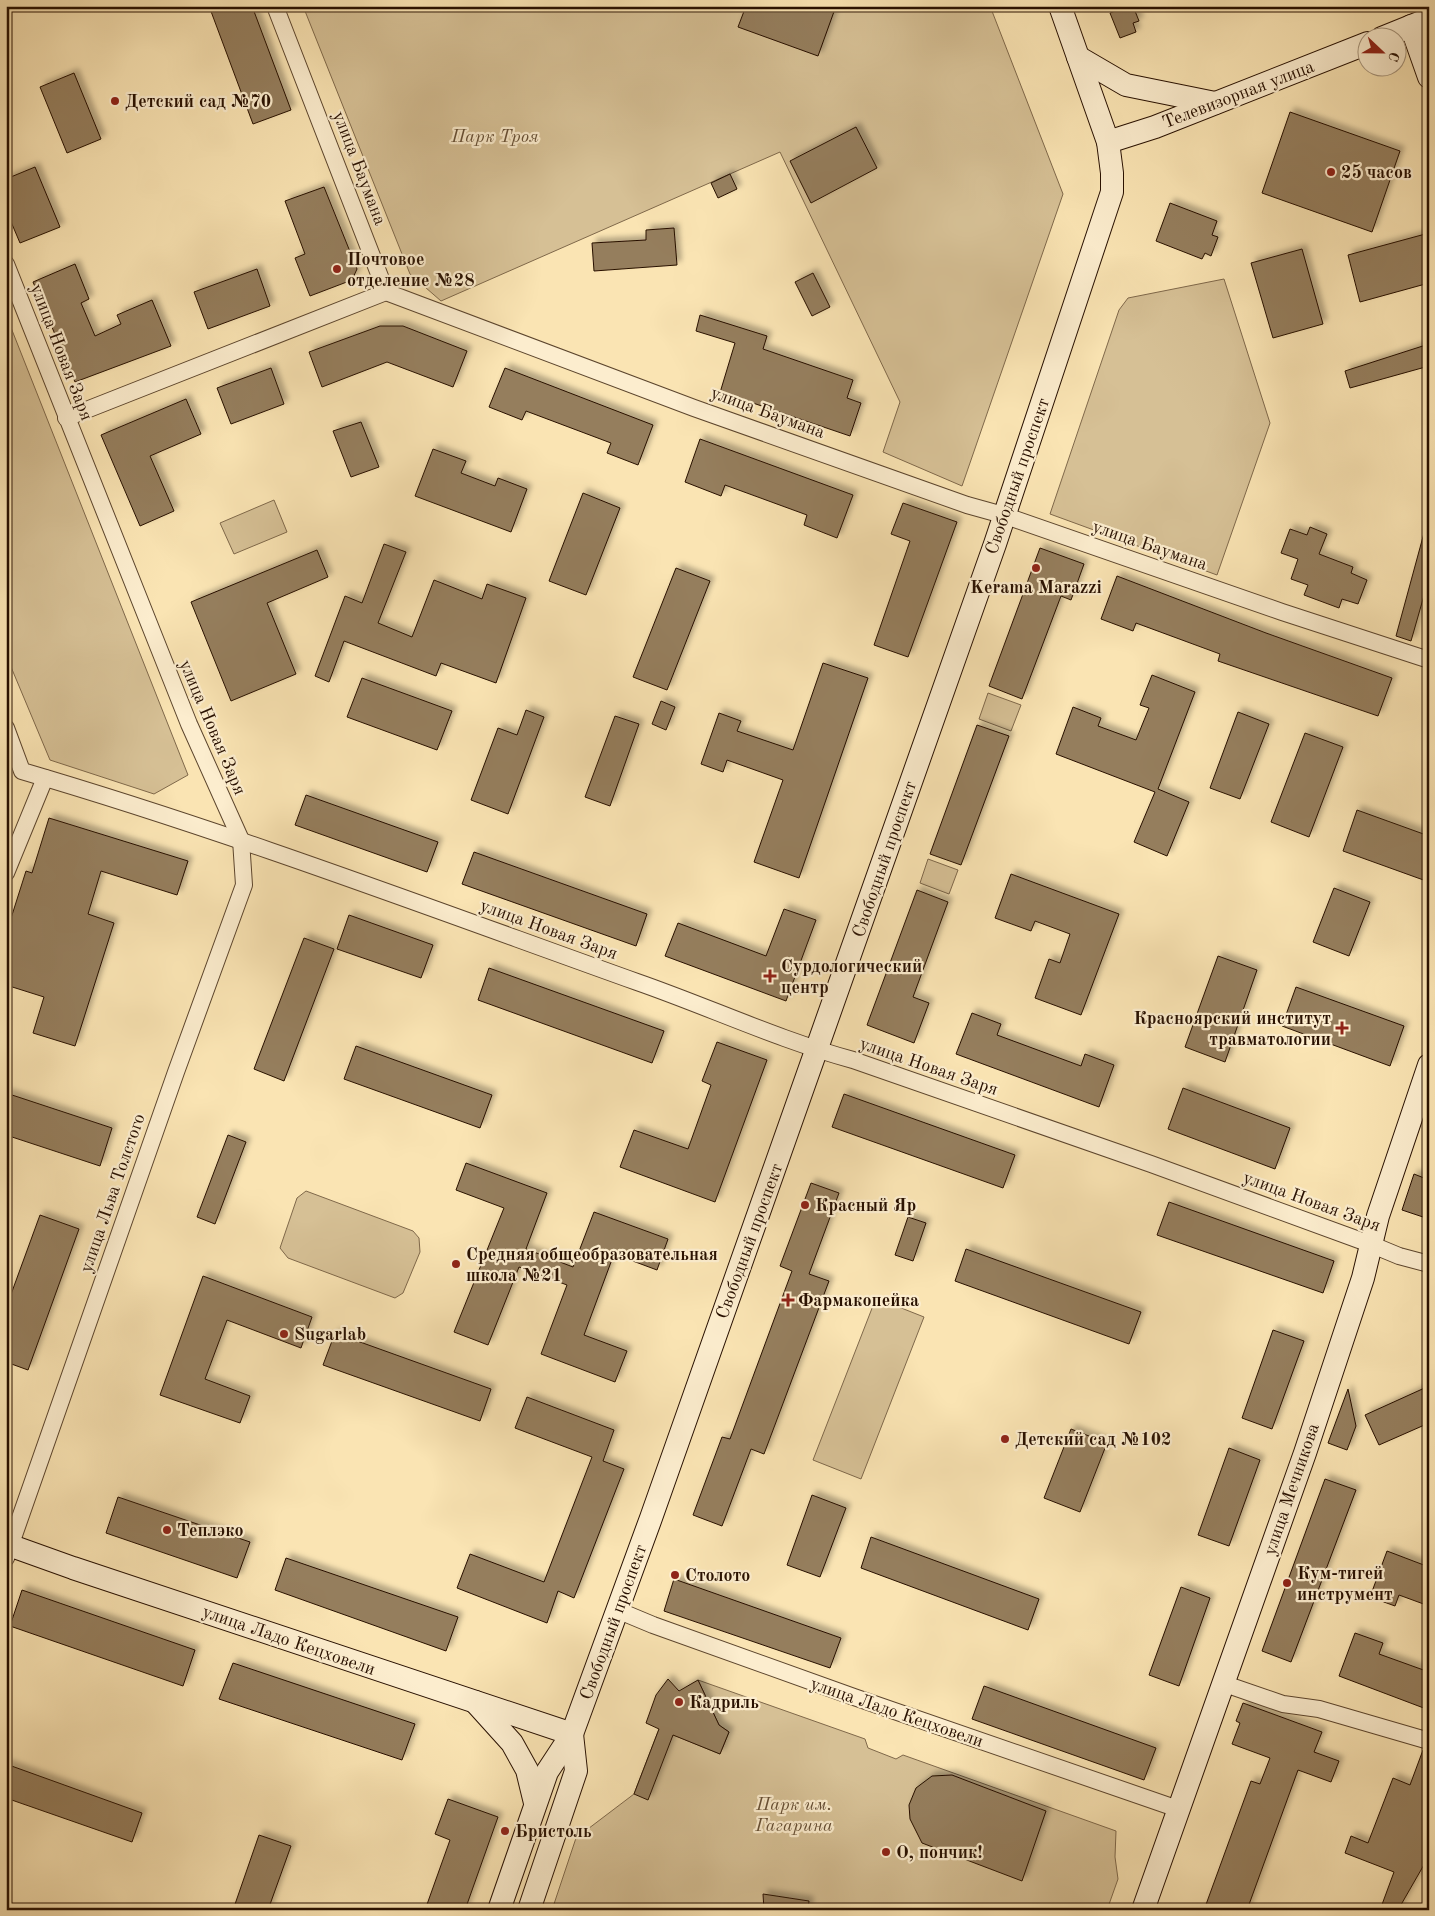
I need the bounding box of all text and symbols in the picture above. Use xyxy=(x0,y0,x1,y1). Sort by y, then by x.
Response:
north arrow xyxy=(1358,28,1408,78)
text: С xyxy=(1385,50,1401,63)
street label: Телевизорная улица xyxy=(1160,58,1317,132)
place label: Детский сад №70 xyxy=(125,93,271,111)
marker: Детский сад №70 xyxy=(109,95,121,107)
street label: улица Баумана xyxy=(329,109,389,228)
park label: Парк Троя xyxy=(450,128,539,146)
place label: 25 часов xyxy=(1341,164,1412,182)
marker: 25 часов xyxy=(1325,166,1337,178)
place label: Почтовое отделение №28 xyxy=(347,251,475,290)
marker: Почтовое отделение №28 xyxy=(331,263,343,275)
street label: улица Новая Заря xyxy=(27,281,95,423)
street label: улица Баумана xyxy=(708,384,827,442)
street label: Свободный проспект xyxy=(983,396,1053,557)
street label: улица Баумана xyxy=(1090,518,1210,574)
marker: Kerama Marazzi xyxy=(1030,562,1042,574)
place label: Kerama Marazzi xyxy=(970,579,1102,597)
street label: улица Новая Заря xyxy=(175,657,249,798)
street label: Свободный проспект xyxy=(850,779,920,940)
street label: улица Новая Заря xyxy=(477,897,620,963)
place label: Сурдологический центр xyxy=(781,958,922,997)
marker: Сурдологический центр xyxy=(763,969,777,983)
place label: Красноярский институт травматологии xyxy=(1133,1010,1331,1049)
marker: Красноярский институт травматологии xyxy=(1335,1021,1349,1035)
street label: улица Новая Заря xyxy=(857,1035,1000,1099)
street label: улица Льва Толстого xyxy=(77,1111,149,1275)
street label: Свободный проспект xyxy=(713,1161,786,1321)
street label: улица Новая Заря xyxy=(1240,1169,1383,1235)
place label: Красный Яр xyxy=(815,1197,916,1215)
marker: Красный Яр xyxy=(799,1199,811,1211)
place label: Средняя общеобразовательная школа №21 xyxy=(466,1246,718,1285)
marker: Средняя общеобразовательная школа №21 xyxy=(450,1258,462,1270)
place label: Фармакопейка xyxy=(798,1292,919,1310)
marker: Фармакопейка xyxy=(782,1294,794,1306)
place label: Sugarlab xyxy=(294,1326,366,1344)
marker: Sugarlab xyxy=(278,1328,290,1340)
street label: улица Мечникова xyxy=(1261,1421,1323,1558)
place label: Детский сад №102 xyxy=(1015,1431,1172,1449)
marker: Детский сад №102 xyxy=(999,1433,1011,1445)
place label: Теплэко xyxy=(177,1522,244,1540)
marker: Теплэко xyxy=(161,1524,173,1536)
street label: Свободный проспект xyxy=(577,1542,650,1702)
place label: Кум-тигей инструмент xyxy=(1297,1565,1393,1604)
place label: Столото xyxy=(685,1567,750,1585)
marker: Столото xyxy=(669,1569,681,1581)
marker: Кум-тигей инструмент xyxy=(1281,1577,1293,1589)
street label: улица Ладо Кецховели xyxy=(200,1603,377,1679)
street label: улица Ладо Кецховели xyxy=(808,1675,985,1751)
place label: Кадриль xyxy=(689,1694,759,1712)
marker: Кадриль xyxy=(673,1696,685,1708)
park label: Парк им. Гагарина xyxy=(754,1796,833,1835)
place label: Бристоль xyxy=(515,1823,592,1841)
marker: Бристоль xyxy=(499,1825,511,1837)
place label: О, пончик! xyxy=(896,1844,983,1862)
marker: О, пончик! xyxy=(880,1846,892,1858)

